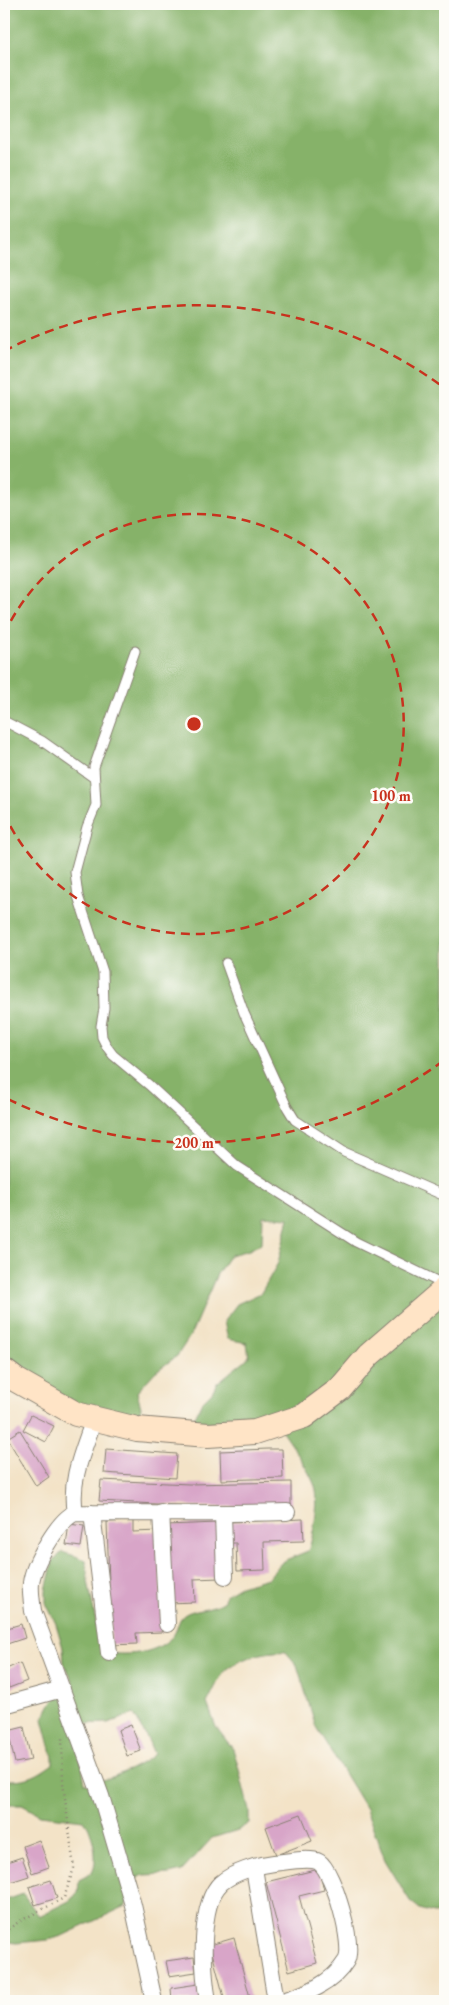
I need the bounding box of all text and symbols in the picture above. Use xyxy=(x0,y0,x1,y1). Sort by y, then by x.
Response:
centre of rings xyxy=(185,715,203,733)
text: 100 m xyxy=(371,786,411,805)
text: 200 m xyxy=(174,1133,214,1152)

